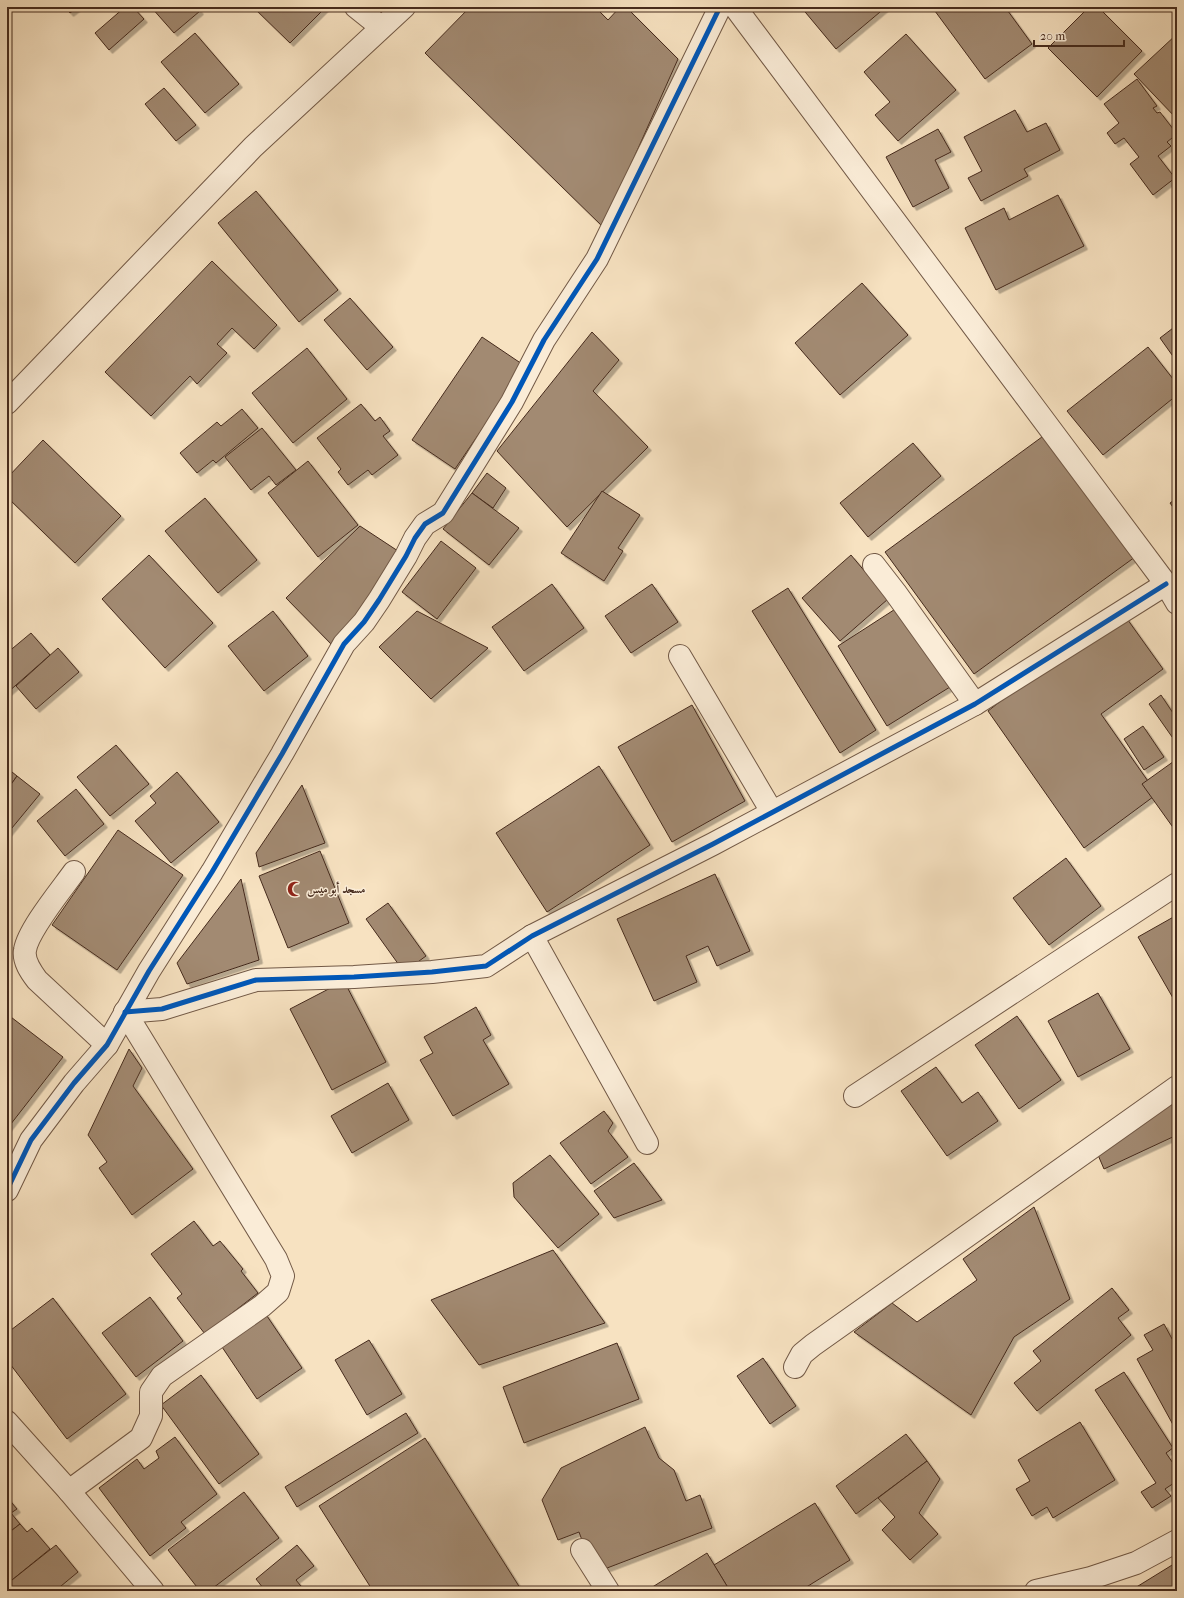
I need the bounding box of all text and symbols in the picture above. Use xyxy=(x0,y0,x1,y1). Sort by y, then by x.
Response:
scale bar xyxy=(1034,22,1124,48)
text: 20 m xyxy=(1040,29,1065,43)
mosque icon: مسجد أبو ميس xyxy=(286,880,304,898)
place label: مسجد أبو ميس xyxy=(307,881,366,897)

